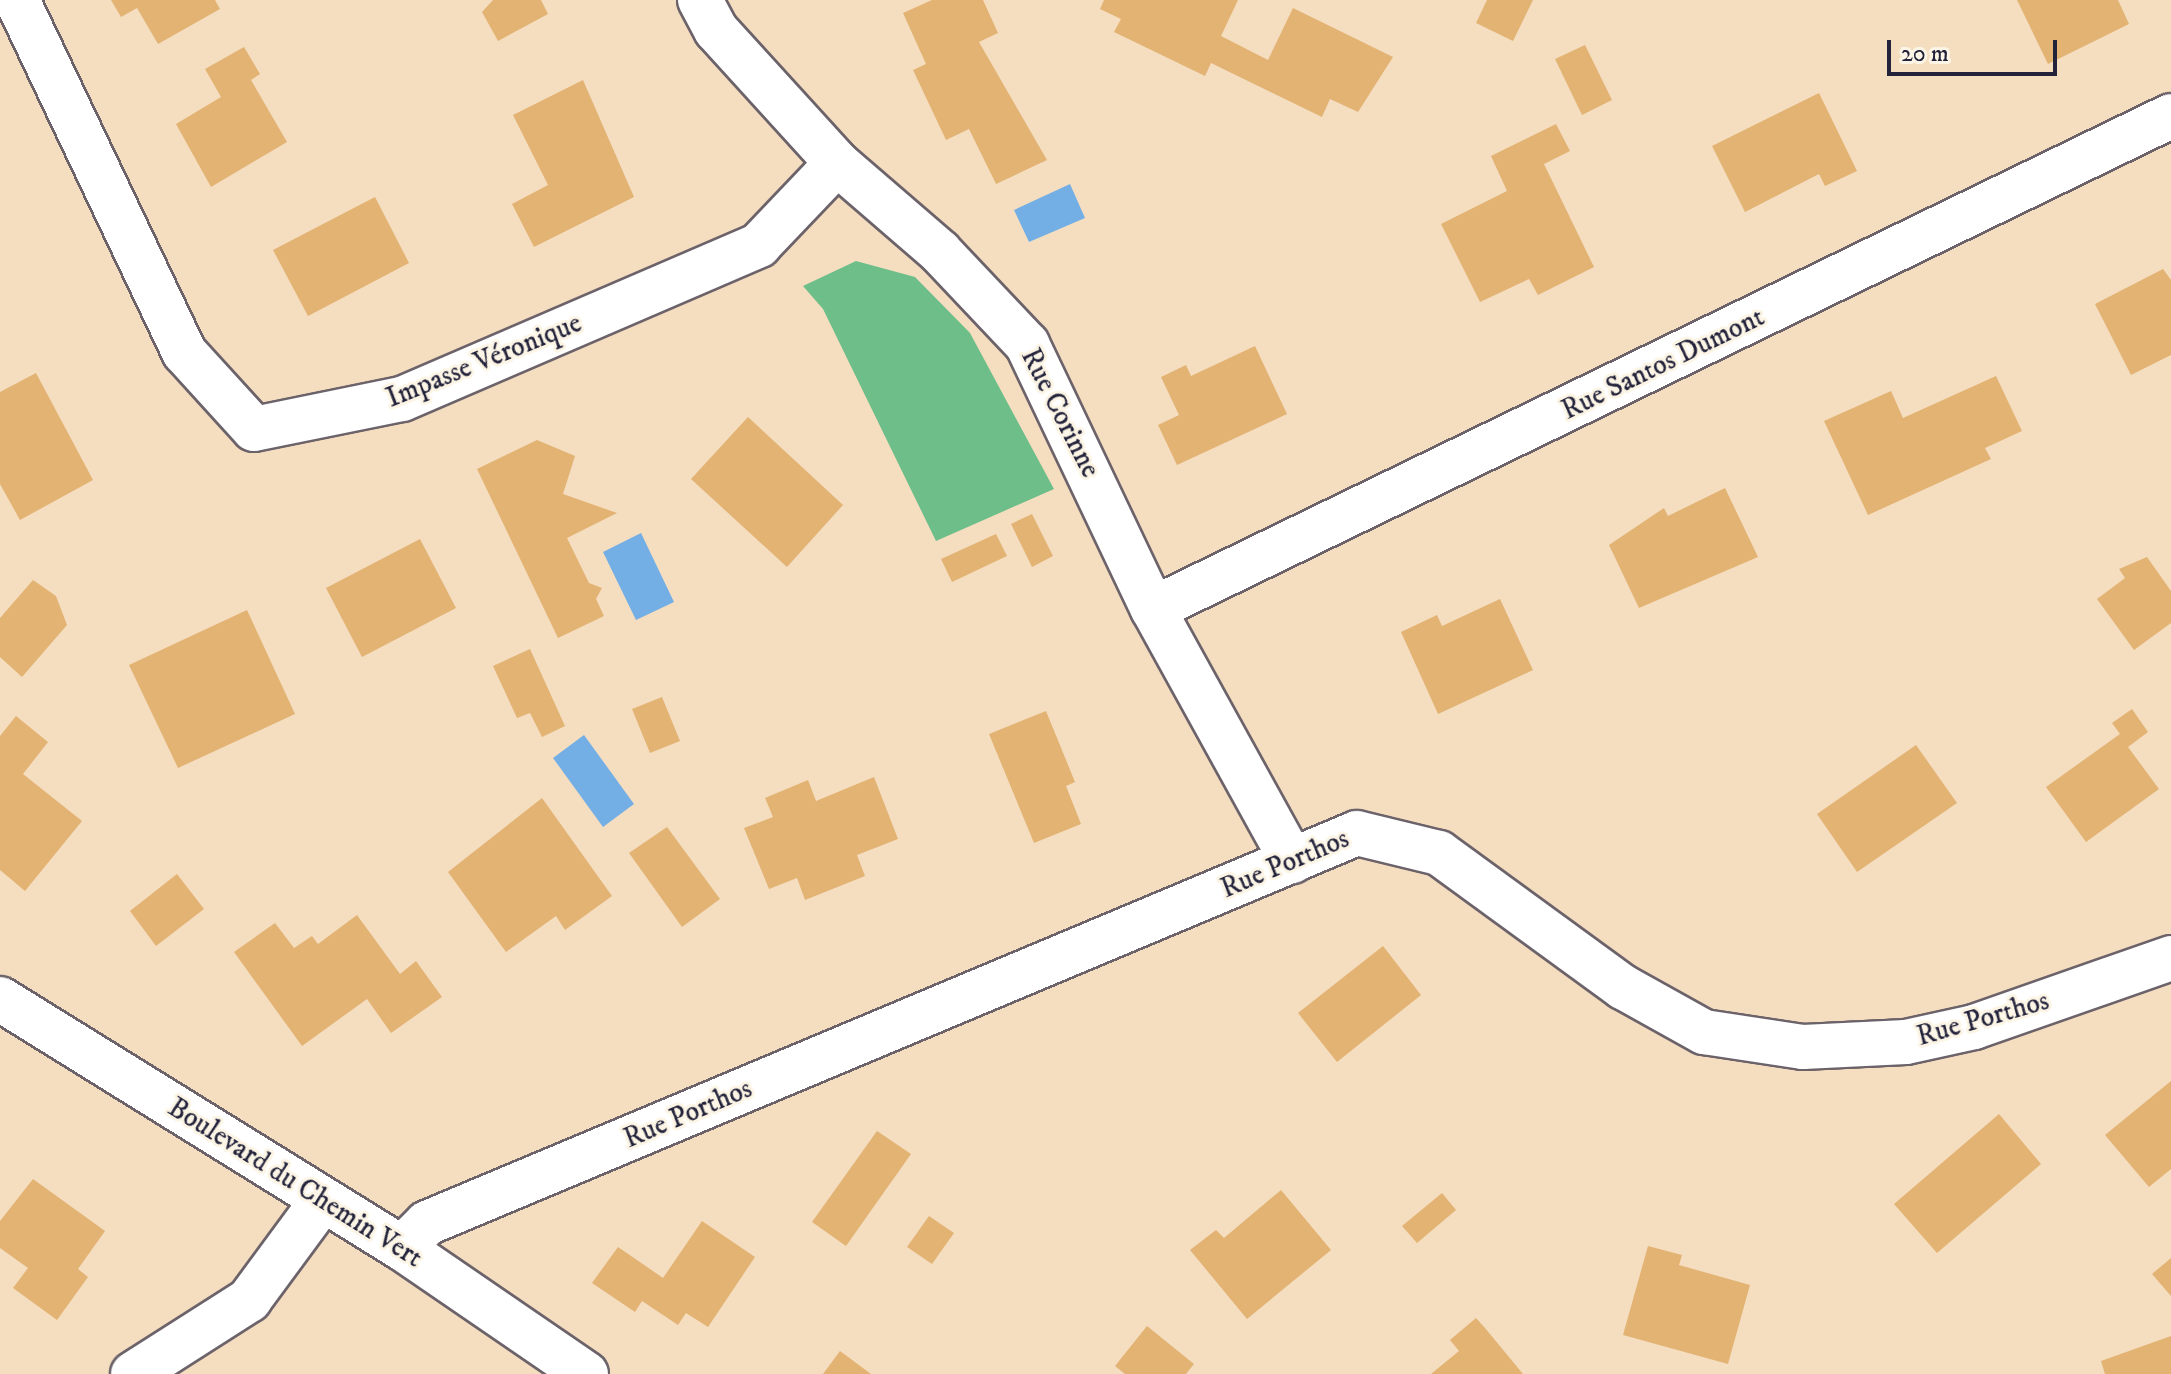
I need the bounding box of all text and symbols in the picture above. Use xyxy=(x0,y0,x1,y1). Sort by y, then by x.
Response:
scale bar xyxy=(1891,24,2061,74)
text: 20 m xyxy=(1901,39,1949,69)
street label: Rue Santos Dumont xyxy=(1556,300,1770,428)
street label: Impasse Véronique xyxy=(382,307,586,415)
street label: Rue Corinne xyxy=(1013,343,1107,483)
street label: Rue Porthos xyxy=(1216,822,1354,906)
street label: Rue Porthos xyxy=(1913,984,2053,1054)
street label: Rue Porthos xyxy=(619,1072,757,1156)
street label: Boulevard du Chemin Vert xyxy=(162,1091,428,1275)

